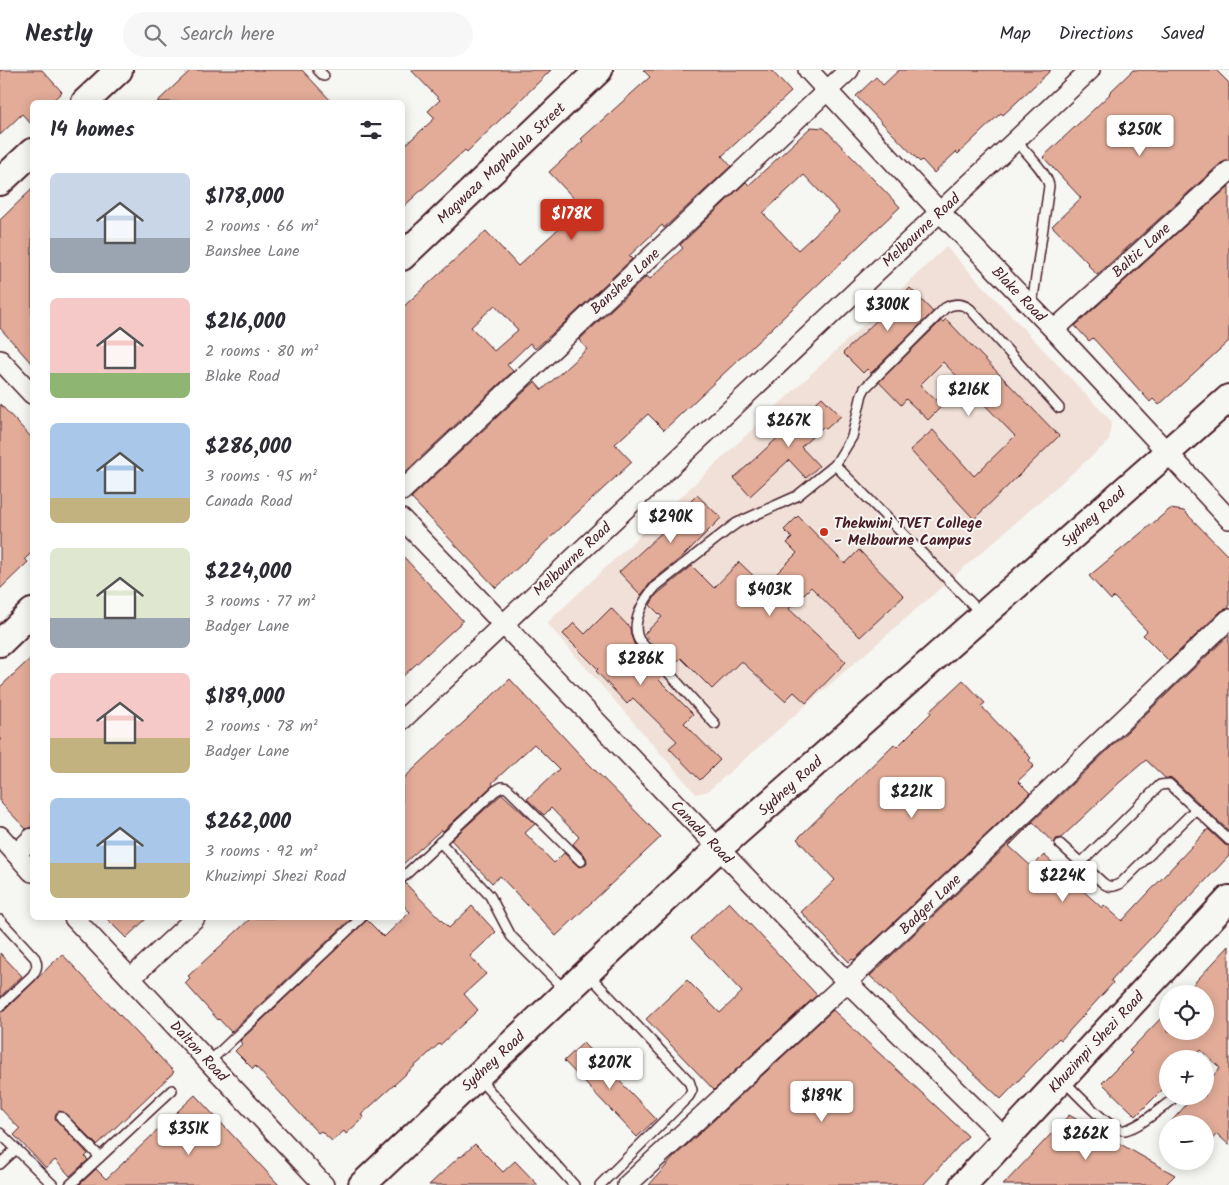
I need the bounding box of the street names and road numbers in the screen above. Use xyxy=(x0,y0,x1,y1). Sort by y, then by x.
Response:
street label: Magwaza Maphalala Street xyxy=(432,97,572,230)
street label: Melbourne Road xyxy=(877,188,967,274)
street label: Baltic Lane xyxy=(1107,217,1177,284)
street label: Banshee Lane xyxy=(585,243,666,321)
street label: Blake Road xyxy=(985,261,1052,329)
street label: Sydney Road xyxy=(1056,482,1132,554)
street label: Melbourne Road xyxy=(528,517,618,603)
street label: Sydney Road xyxy=(753,751,829,823)
street label: Canada Road xyxy=(664,795,739,871)
street label: Badger Lane xyxy=(894,869,968,941)
street label: Khuzimpi Shezi Road xyxy=(1043,986,1151,1099)
street label: Dalton Road xyxy=(163,1015,234,1088)
street label: Sydney Road xyxy=(456,1025,532,1098)

